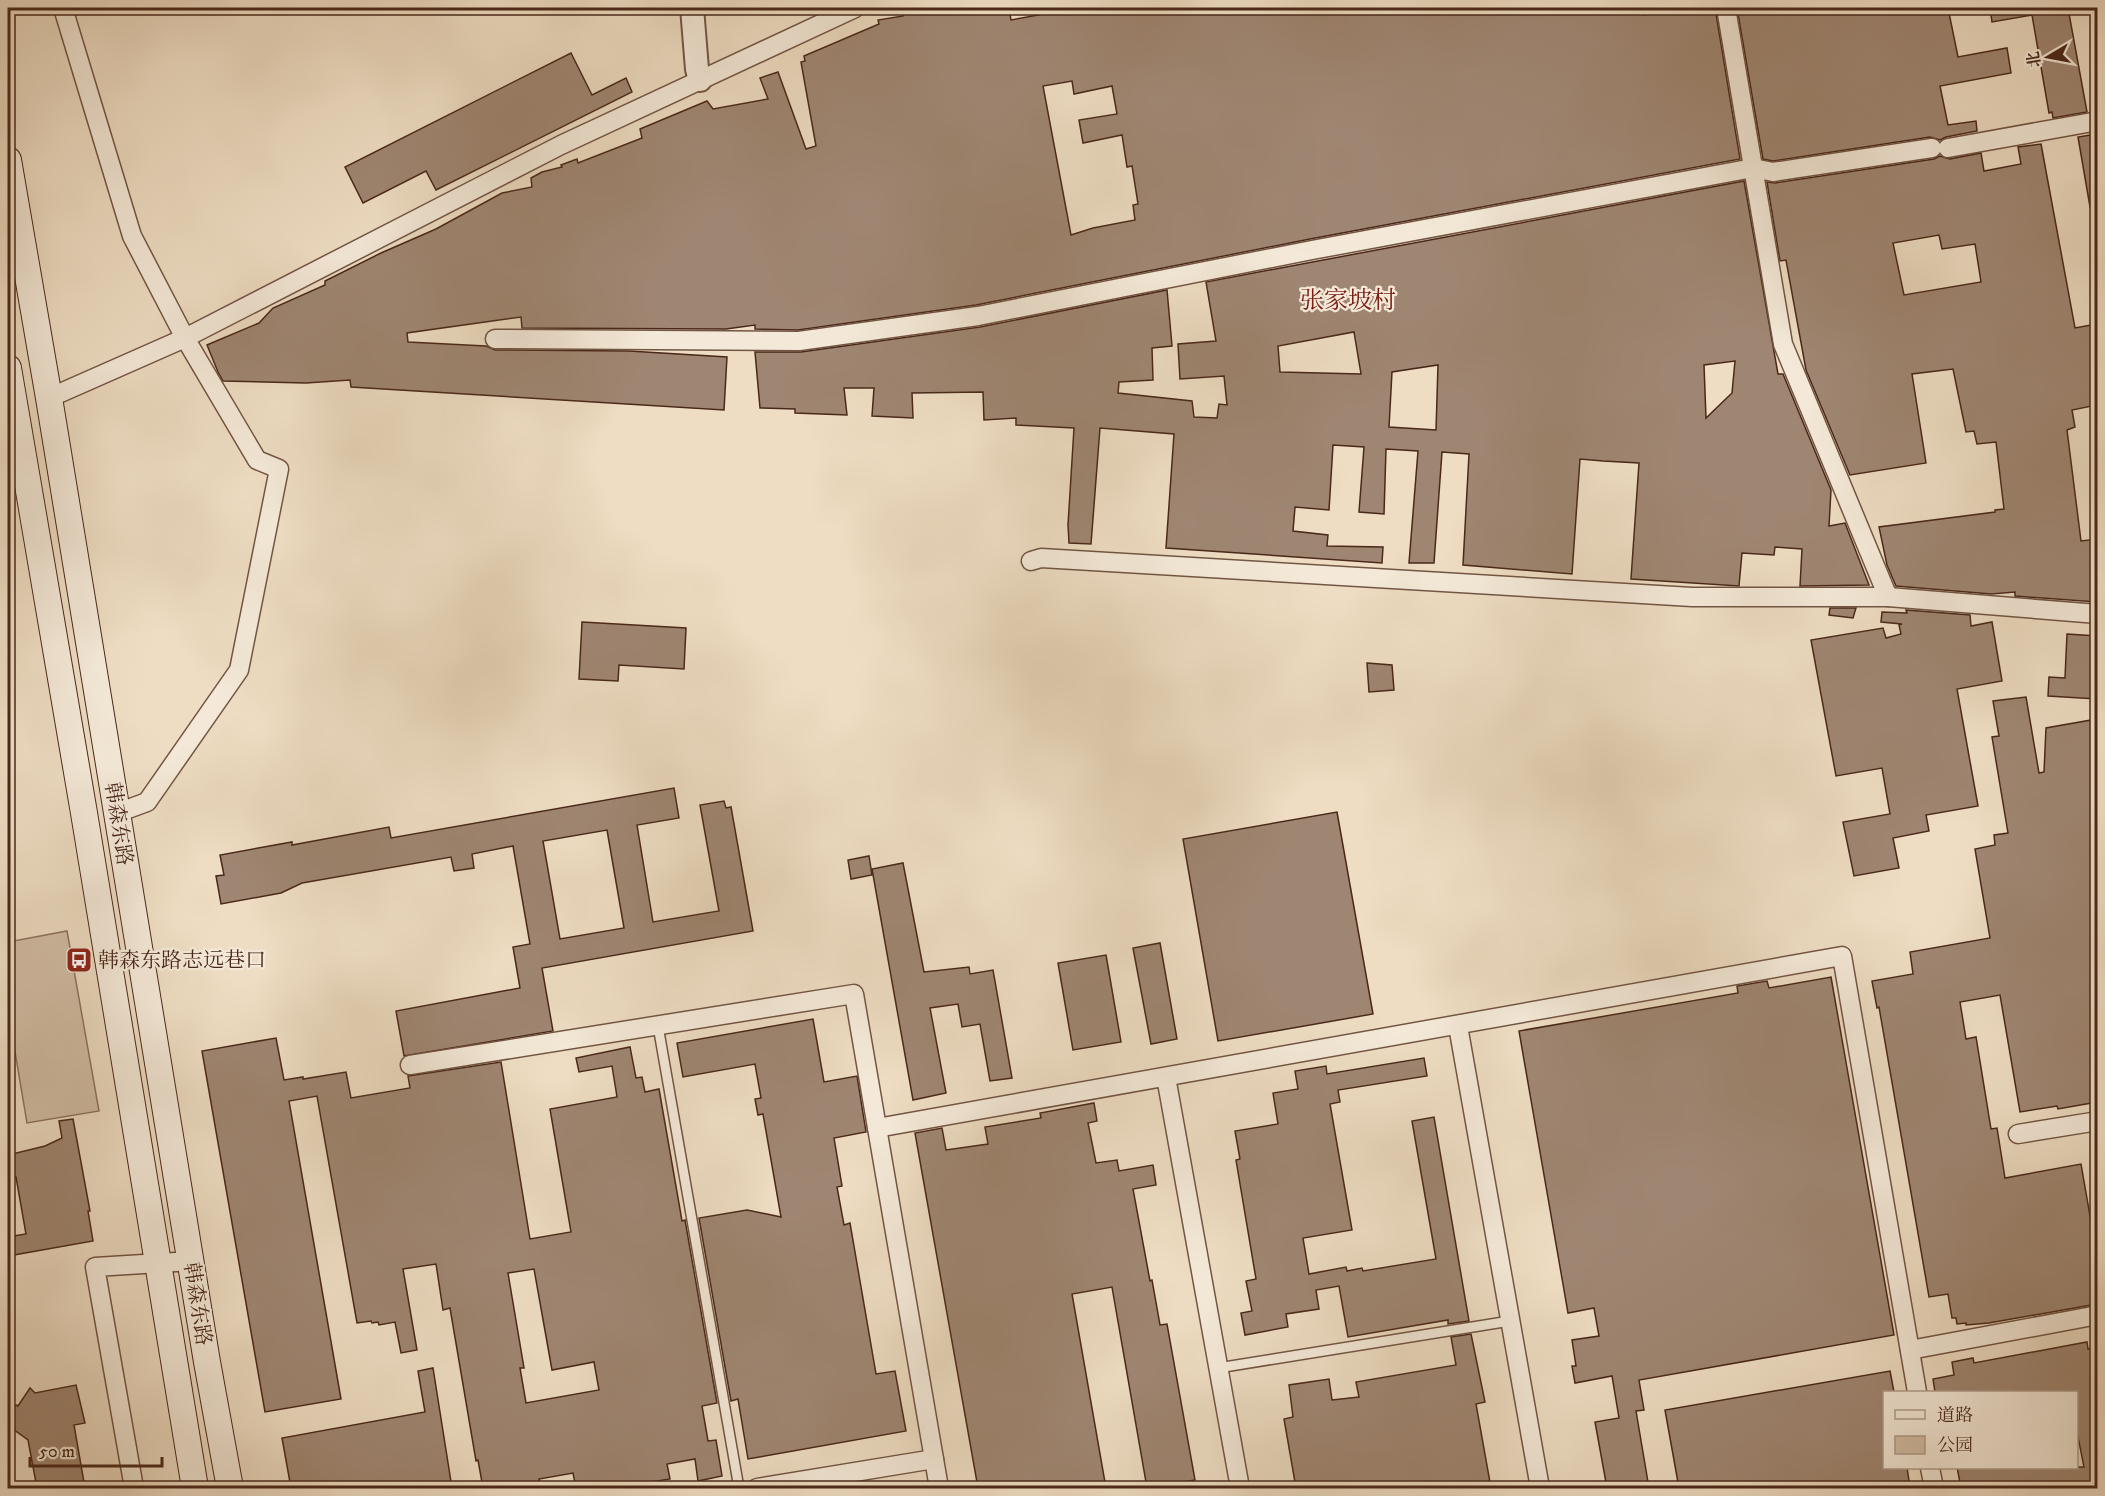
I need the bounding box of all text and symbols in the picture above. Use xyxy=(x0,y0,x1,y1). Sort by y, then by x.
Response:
north arrow xyxy=(2018,27,2078,87)
text: 北 xyxy=(2023,50,2045,69)
district label: 张家坡村 xyxy=(1300,286,1396,316)
street label: 韩森东路 xyxy=(99,781,137,868)
bus stop icon: 韩森东路志远巷口 xyxy=(64,945,94,975)
place label: 韩森东路志远巷口 xyxy=(98,948,266,974)
street label: 韩森东路 xyxy=(178,1261,216,1348)
legend xyxy=(1883,1391,2078,1469)
text: 道路 xyxy=(1937,1405,1973,1427)
scale bar xyxy=(30,1430,162,1468)
text: 公园 xyxy=(1937,1435,1973,1457)
text: 50 m xyxy=(39,1441,75,1463)

